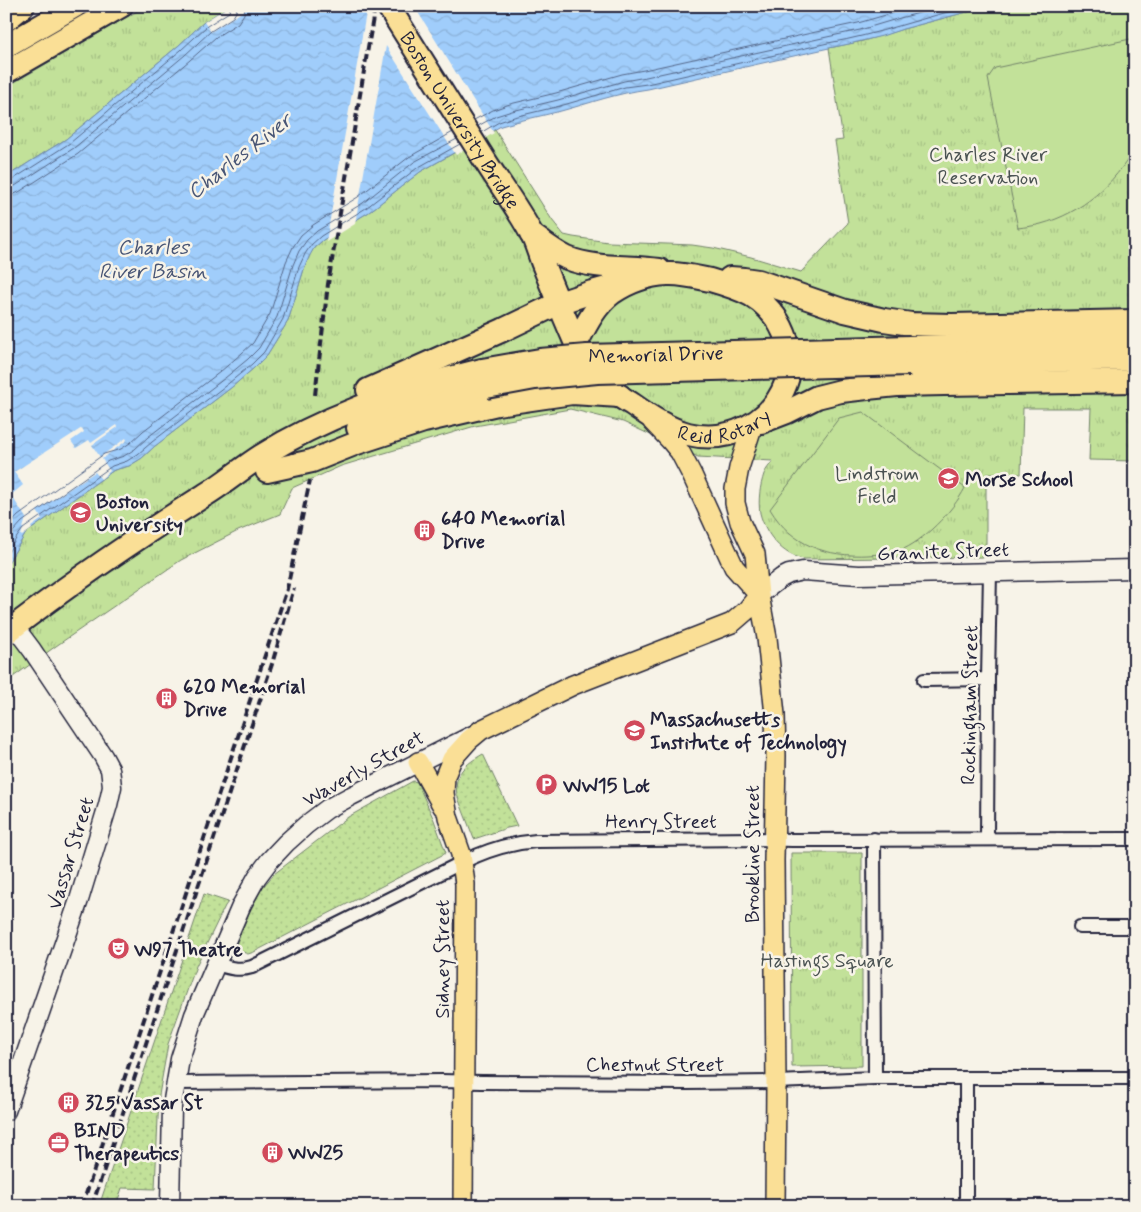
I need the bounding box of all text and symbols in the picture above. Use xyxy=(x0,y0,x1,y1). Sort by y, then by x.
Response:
street label: Boston University Bridge xyxy=(392,27,526,215)
water label: Charles River xyxy=(182,105,300,206)
park label: Charles River Reservation xyxy=(929,142,1048,192)
water label: Charles River Basin xyxy=(99,234,208,286)
street label: Memorial Drive xyxy=(588,340,724,371)
street label: Reid Rotary xyxy=(674,403,777,451)
park label: Lindstrom Field xyxy=(835,461,919,511)
school or university icon: Morse School xyxy=(937,467,961,491)
place label: Morse School xyxy=(965,467,1074,494)
place label: Boston University xyxy=(96,489,183,539)
school or university icon: Boston University xyxy=(68,500,92,524)
place label: 640 Memorial Drive xyxy=(441,506,565,556)
building icon: 640 Memorial Drive xyxy=(413,518,437,542)
street label: Granite Street xyxy=(877,537,1010,568)
street label: Rockingham Street xyxy=(956,625,987,785)
place label: 620 Memorial Drive xyxy=(183,674,306,724)
building icon: 620 Memorial Drive xyxy=(155,686,179,710)
place label: Massachusetts Institute of Technology xyxy=(650,707,847,759)
school or university icon: Massachusetts Institute of Technology xyxy=(622,719,646,743)
street label: Waverly Street xyxy=(298,725,429,814)
parking icon: WW15 Lot xyxy=(535,773,559,797)
place label: WW15 Lot xyxy=(562,773,650,800)
street label: Brookline Street xyxy=(740,785,767,923)
street label: Vassar Street xyxy=(41,794,101,913)
street label: Henry Street xyxy=(605,809,717,836)
street label: Sidney Street xyxy=(430,900,457,1018)
theatre icon: W97 Theatre xyxy=(106,937,130,961)
place label: W97 Theatre xyxy=(133,937,243,964)
park label: Hastings Square xyxy=(760,948,894,977)
street label: Chestnut Street xyxy=(586,1052,724,1079)
building icon: 325 Vassar St xyxy=(57,1090,81,1114)
place label: 325 Vassar St xyxy=(85,1090,204,1117)
place label: BIND Therapeutics xyxy=(74,1118,179,1168)
office icon: BIND Therapeutics xyxy=(46,1130,70,1154)
building icon: WW25 xyxy=(260,1140,284,1164)
place label: WW25 xyxy=(287,1140,344,1167)

